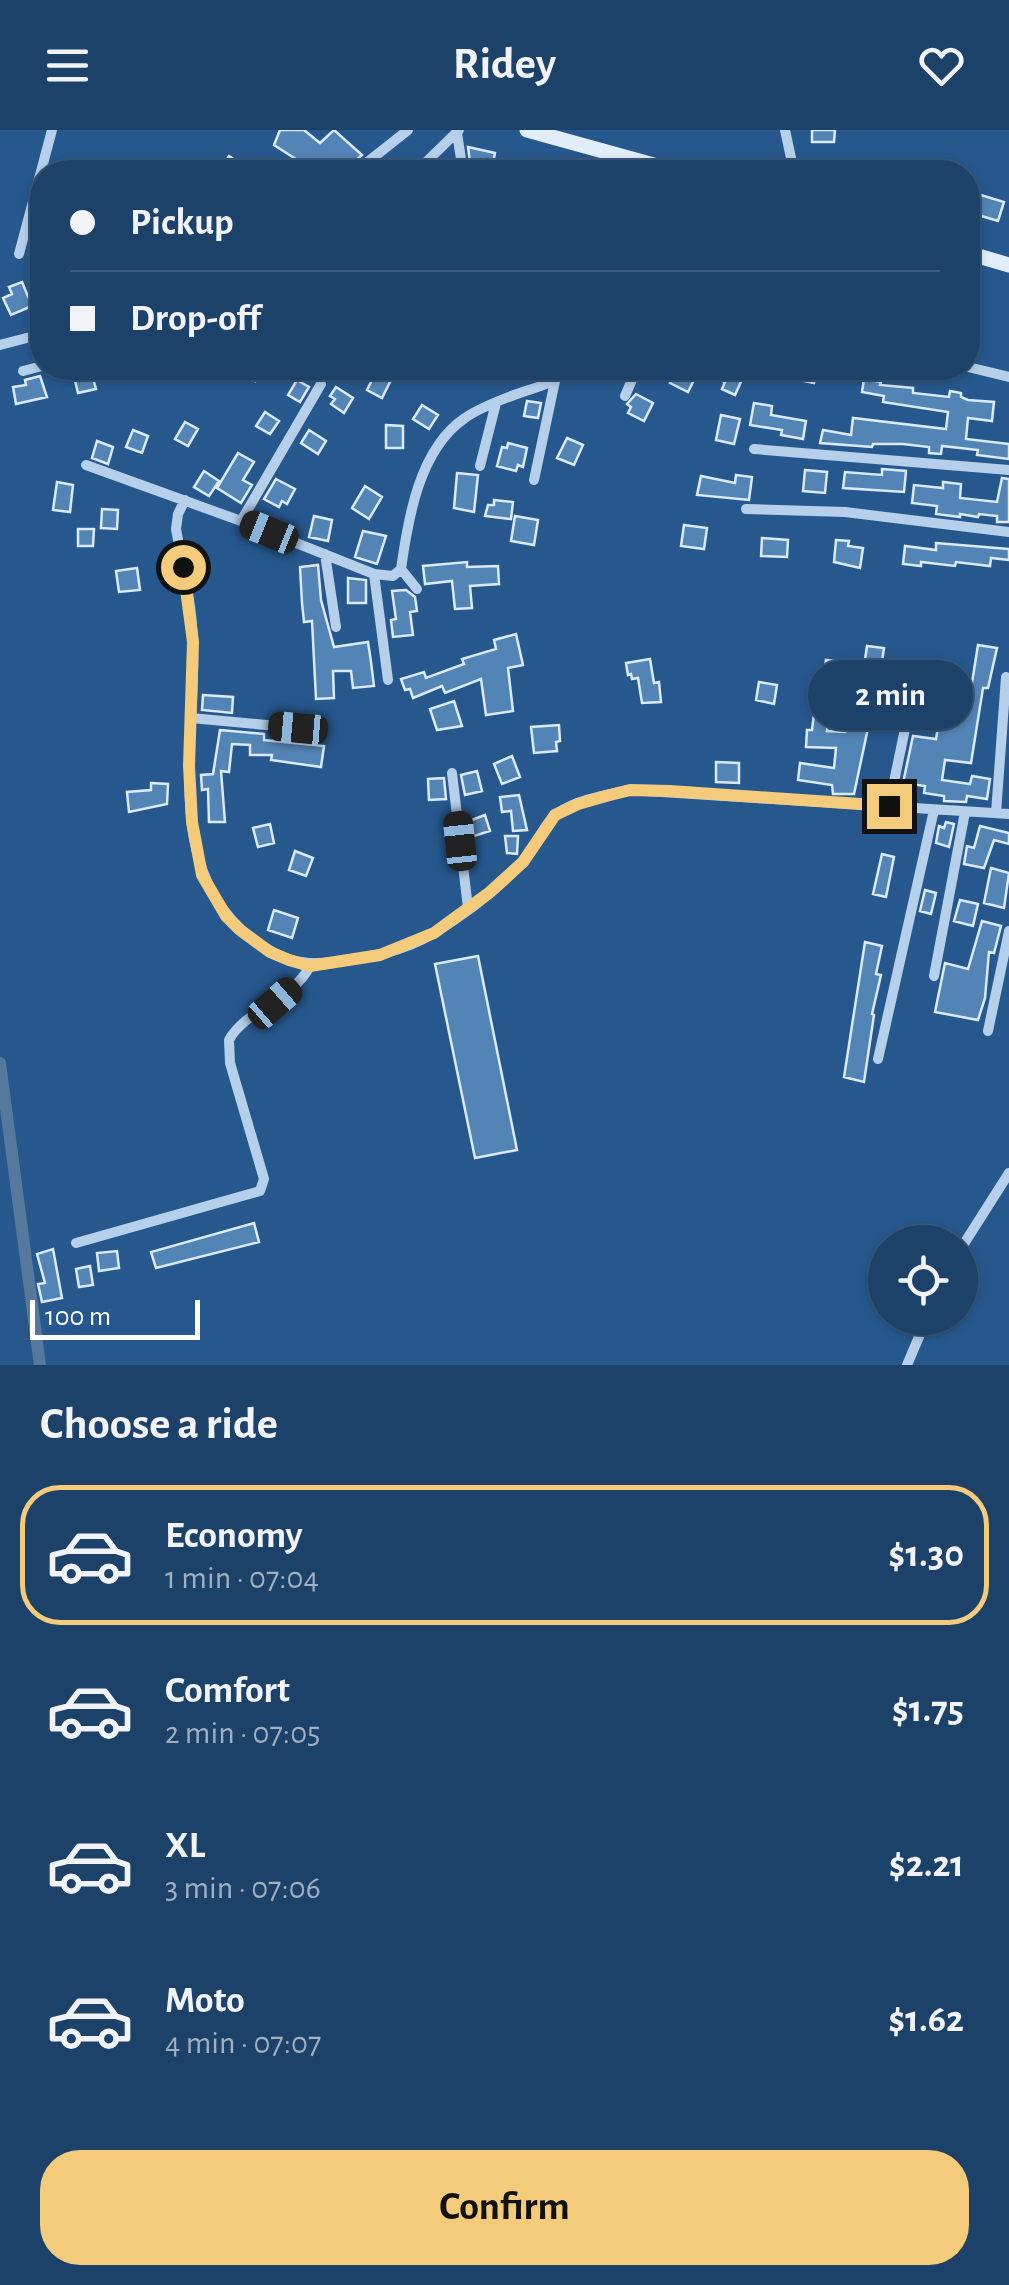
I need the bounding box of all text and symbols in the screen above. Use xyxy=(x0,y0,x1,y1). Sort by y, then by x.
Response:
icon: menu xyxy=(40,38,95,93)
icon: heart xyxy=(914,38,969,93)
text: Ridey xyxy=(453,42,556,87)
text: Pickup xyxy=(130,204,234,242)
text: Drop-off xyxy=(130,300,261,338)
car xyxy=(236,507,302,557)
route start xyxy=(161,545,206,590)
callout: 2 min xyxy=(806,661,972,731)
text: 2 min xyxy=(855,679,926,711)
car xyxy=(267,710,329,746)
route end xyxy=(867,784,912,829)
car xyxy=(442,810,478,872)
car xyxy=(243,972,307,1034)
map controls xyxy=(868,1225,978,1335)
button: locate xyxy=(868,1225,978,1335)
scale bar xyxy=(30,1295,200,1340)
text: 100 m xyxy=(45,1303,111,1331)
text: Choose a ride xyxy=(40,1402,278,1447)
icon: car xyxy=(45,1510,135,1600)
text: Economy xyxy=(165,1517,303,1555)
text: $1.30 xyxy=(888,1536,964,1574)
text: 1 min · 07:04 xyxy=(165,1562,319,1594)
icon: car xyxy=(45,1665,135,1755)
text: Comfort xyxy=(165,1672,290,1710)
text: $1.75 xyxy=(892,1691,964,1729)
text: 2 min · 07:05 xyxy=(165,1717,320,1749)
icon: car xyxy=(45,1820,135,1910)
text: XL xyxy=(165,1827,205,1865)
text: $2.21 xyxy=(889,1846,964,1884)
text: 3 min · 07:06 xyxy=(165,1872,321,1904)
icon: car xyxy=(45,1975,135,2065)
text: Moto xyxy=(165,1982,245,2020)
text: $1.62 xyxy=(888,2001,964,2039)
text: 4 min · 07:07 xyxy=(165,2027,321,2059)
button: Confirm xyxy=(40,2150,969,2265)

